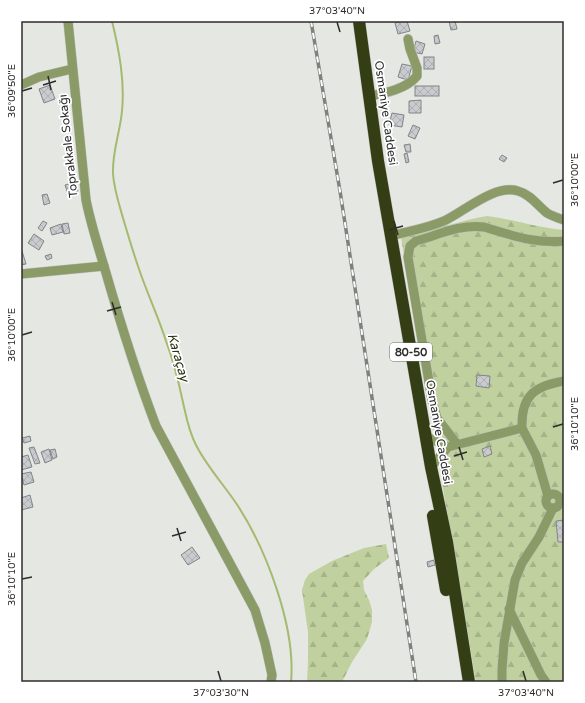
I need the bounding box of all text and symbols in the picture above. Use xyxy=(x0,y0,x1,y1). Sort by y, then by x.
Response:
text: 37°03'40"N xyxy=(309,5,365,17)
street label: Osmaniye Caddesi xyxy=(372,60,400,166)
text: 36°09'50"E xyxy=(6,64,18,118)
street label: Toprakkale Sokağı xyxy=(56,94,80,198)
text: 36°10'00"E xyxy=(569,153,581,207)
text: 36°10'00"E xyxy=(6,308,18,362)
water label: Karaçay xyxy=(164,331,193,385)
road number: 80-50 xyxy=(390,343,432,361)
street label: Osmaniye Caddesi xyxy=(423,379,455,485)
text: 36°10'10"E xyxy=(569,397,581,451)
text: 36°10'10"E xyxy=(6,552,18,606)
text: 37°03'30"N xyxy=(193,687,249,699)
text: 37°03'40"N xyxy=(498,687,554,699)

